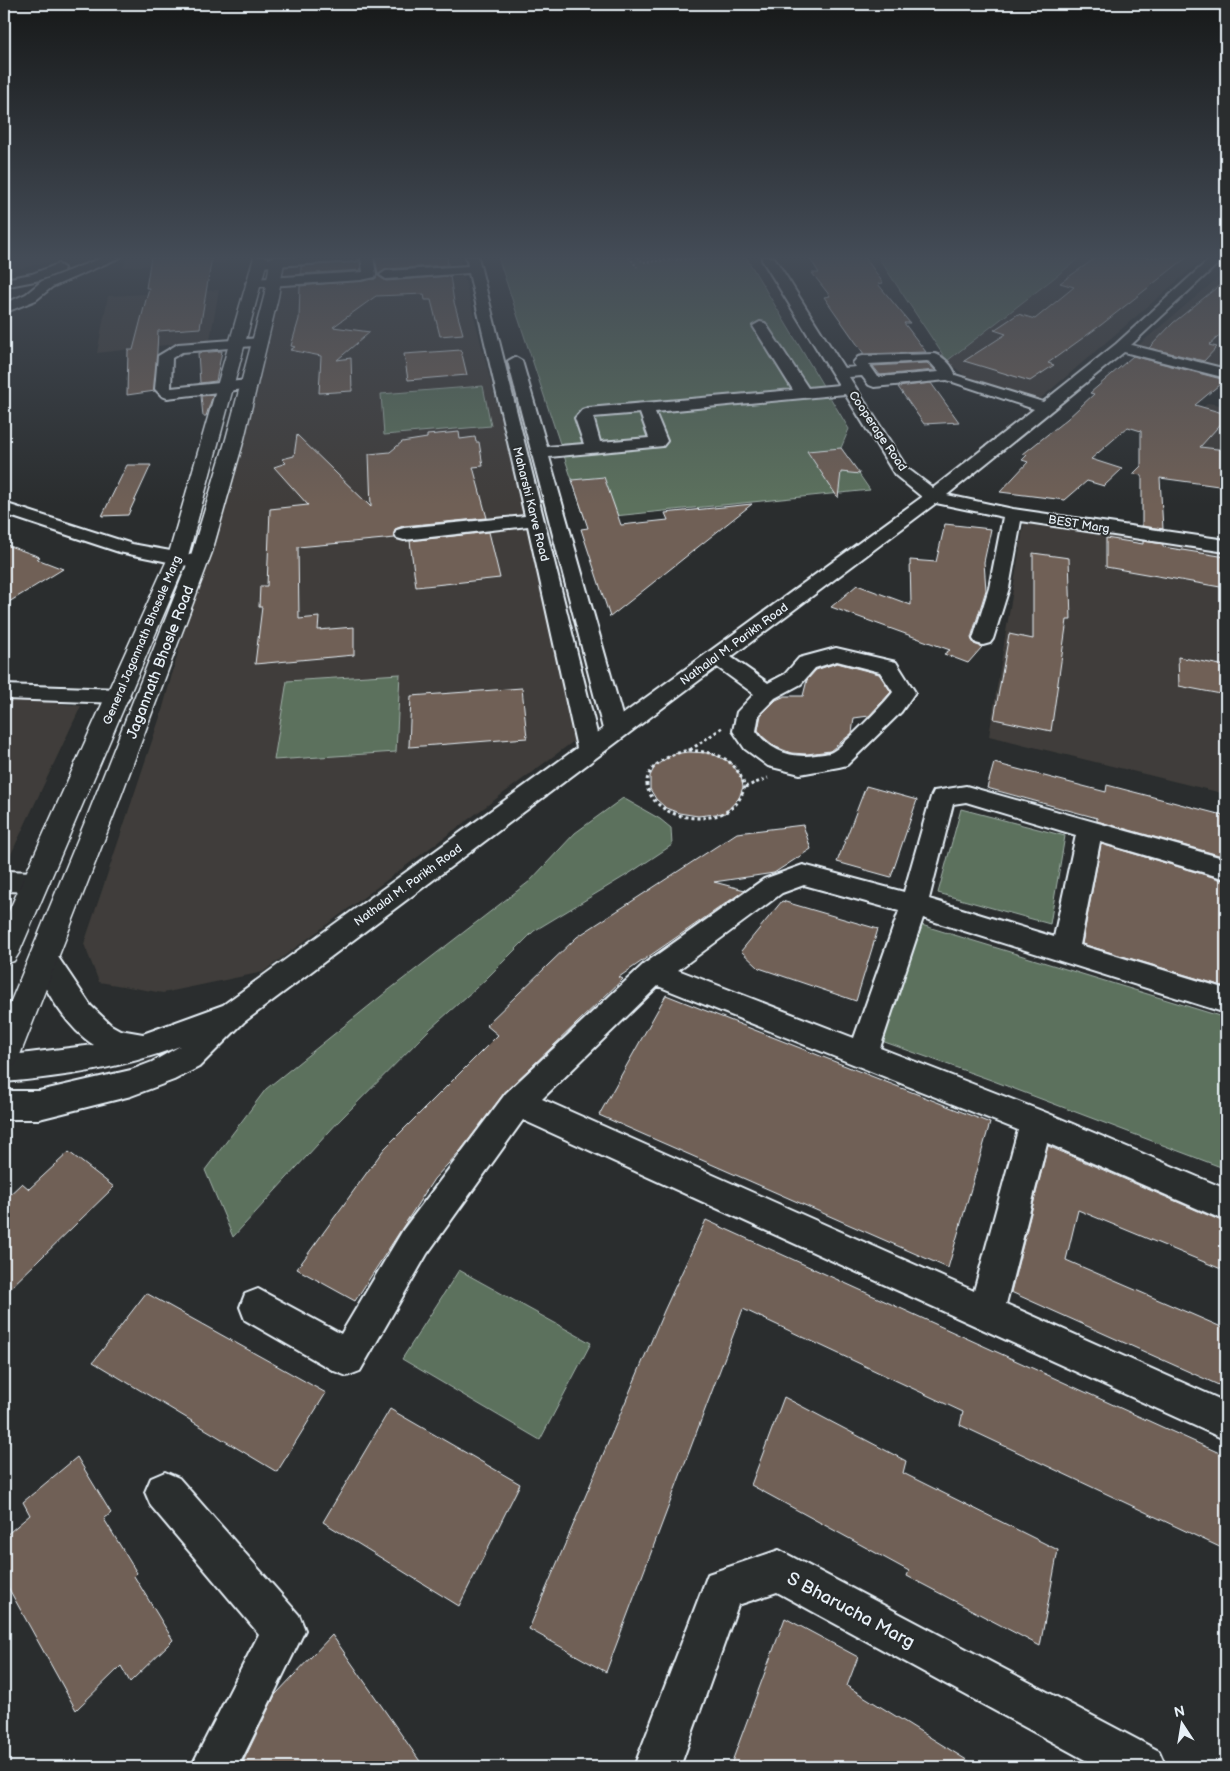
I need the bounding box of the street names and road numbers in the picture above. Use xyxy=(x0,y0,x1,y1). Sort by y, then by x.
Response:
street label: Cooperage Road xyxy=(845,388,910,474)
street label: Maharshi Karve Road xyxy=(509,445,552,563)
street label: BEST Marg xyxy=(1047,512,1111,537)
street label: General Jagannath Bhosale Marg xyxy=(100,553,185,727)
street label: Jagannath Bhosle Road xyxy=(122,583,198,741)
street label: Nathalal M. Parikh Road xyxy=(677,600,791,689)
street label: Nathalal M. Parikh Road xyxy=(351,841,465,930)
street label: S Bharucha Marg xyxy=(783,1568,918,1653)

